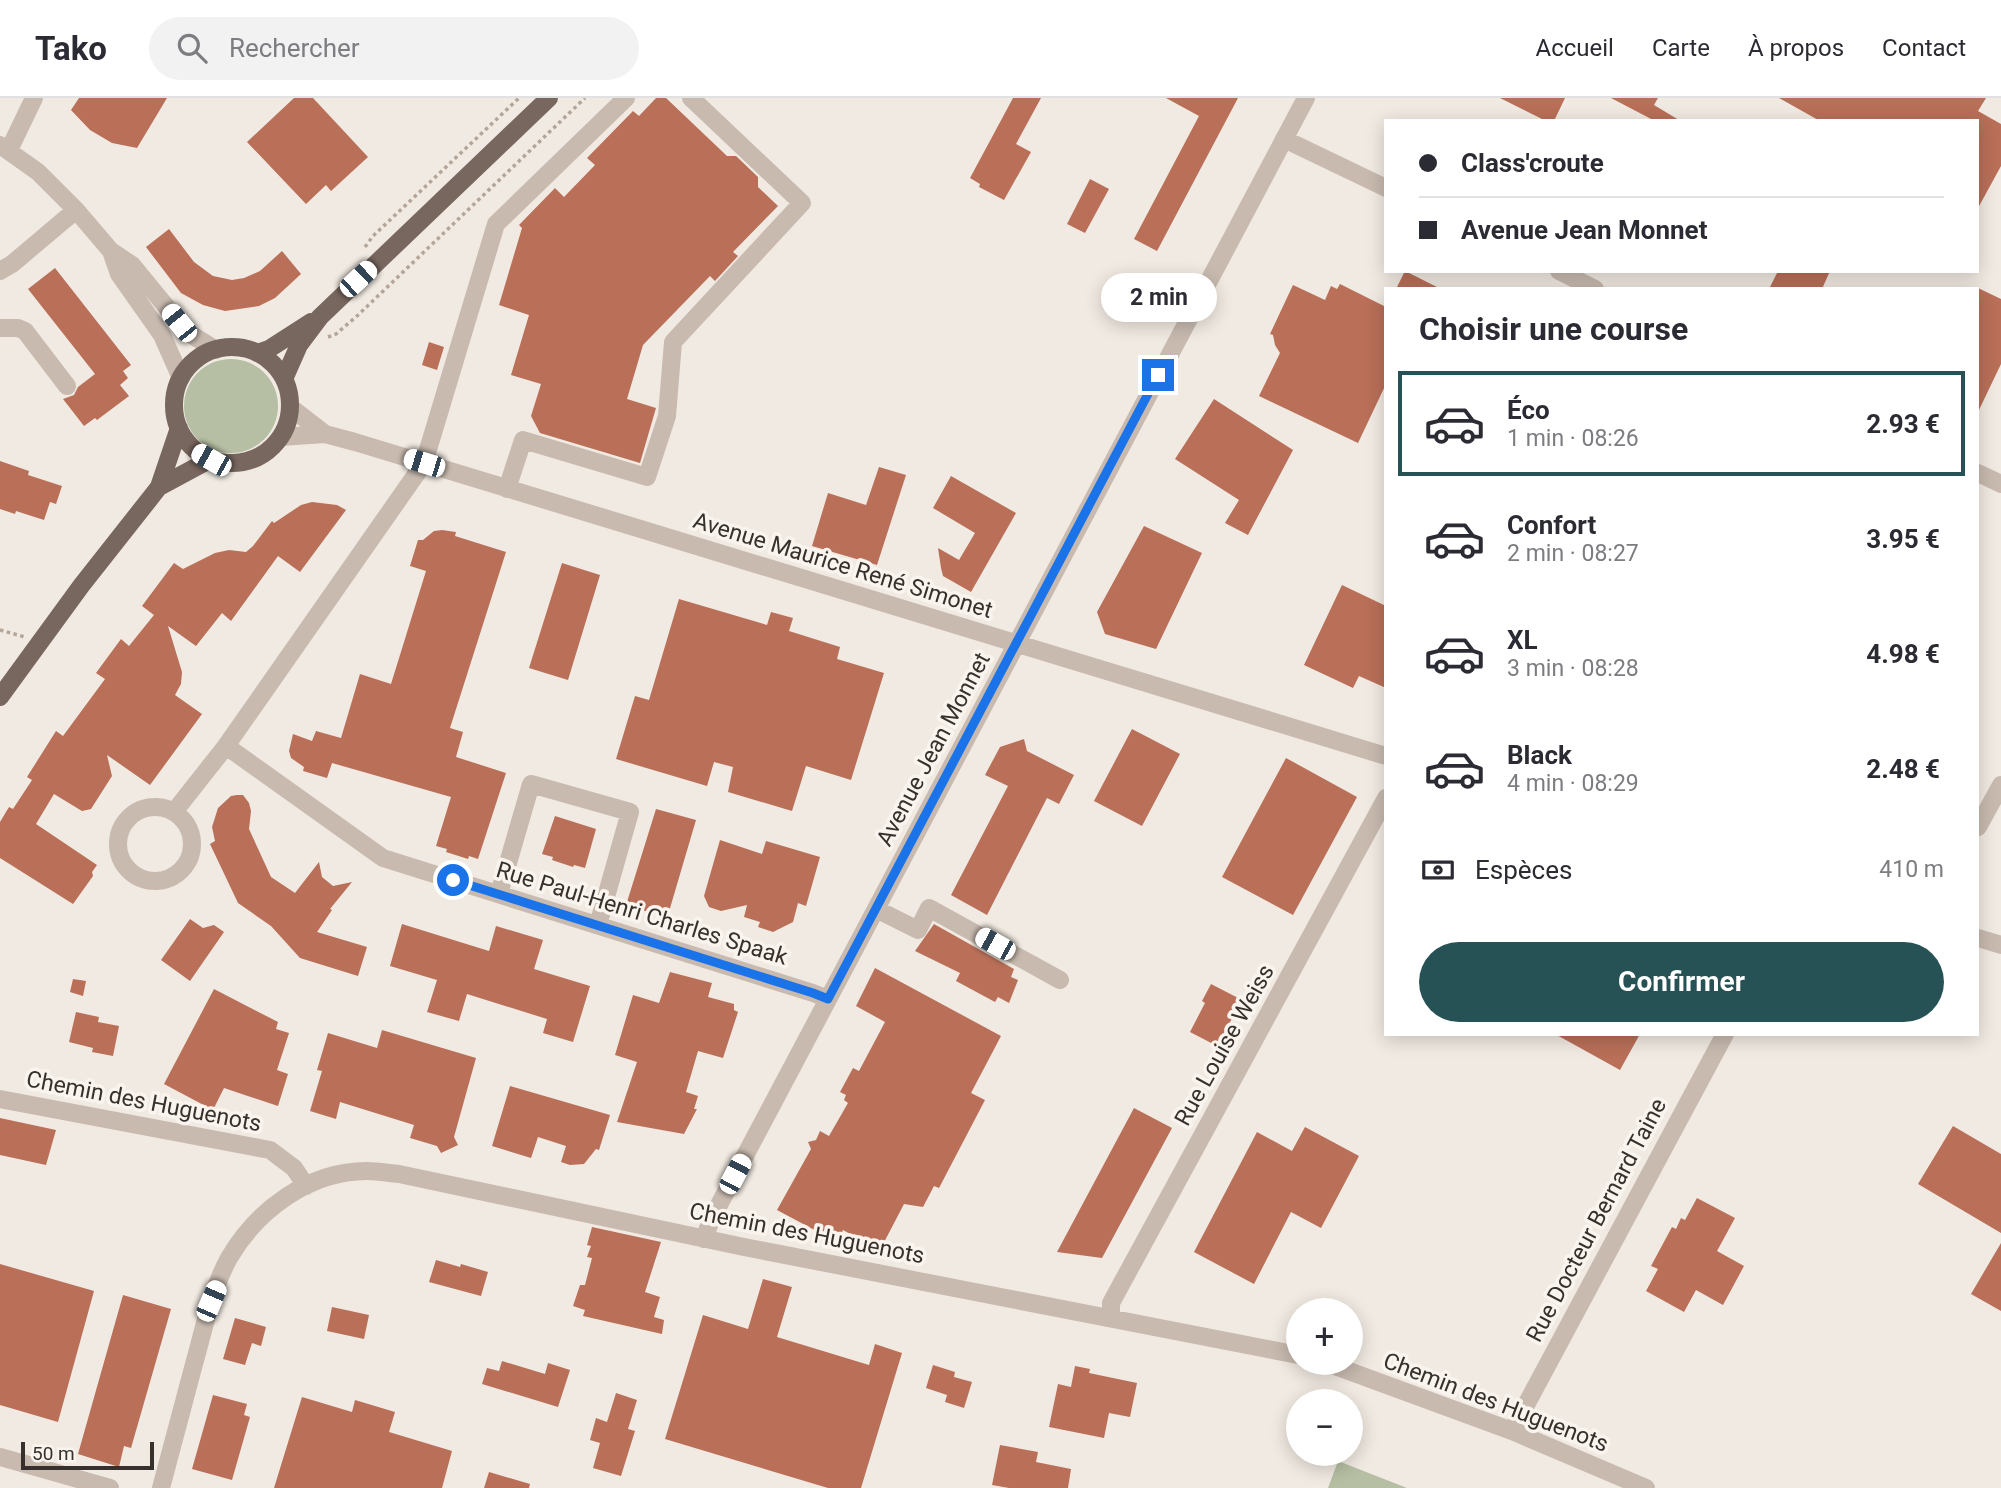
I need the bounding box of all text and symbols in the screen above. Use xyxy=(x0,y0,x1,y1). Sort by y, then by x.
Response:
search box xyxy=(149,17,639,80)
text: Tako xyxy=(35,29,107,68)
icon: search xyxy=(173,29,211,67)
text: Rechercher xyxy=(229,33,360,63)
text: Accueil xyxy=(1535,34,1614,62)
text: Carte xyxy=(1652,34,1710,62)
text: À propos xyxy=(1748,34,1844,62)
text: Contact xyxy=(1882,34,1966,62)
text: Class'croute xyxy=(1461,148,1604,178)
text: Avenue Jean Monnet xyxy=(1461,215,1707,245)
car xyxy=(336,257,381,301)
callout: 2 min xyxy=(1100,274,1216,322)
text: 2 min xyxy=(1130,284,1188,311)
car xyxy=(158,300,201,346)
text: Choisir une course xyxy=(1419,310,1688,348)
route end xyxy=(1142,359,1174,391)
icon: car xyxy=(1423,392,1486,455)
text: Éco xyxy=(1507,395,1550,425)
text: 2.93 € xyxy=(1866,409,1940,439)
text: 1 min · 08:26 xyxy=(1507,425,1639,452)
car xyxy=(188,441,235,479)
car xyxy=(401,447,448,479)
street label: Avenue Maurice René Simonet xyxy=(690,507,996,624)
icon: car xyxy=(1423,507,1486,570)
text: Confort xyxy=(1507,510,1596,540)
text: 3.95 € xyxy=(1866,524,1940,554)
text: 2 min · 08:27 xyxy=(1507,540,1639,567)
icon: car xyxy=(1423,622,1486,685)
text: XL xyxy=(1507,625,1538,655)
text: 4.98 € xyxy=(1866,639,1940,669)
street label: Avenue Jean Monnet xyxy=(871,648,996,851)
text: 3 min · 08:28 xyxy=(1507,655,1639,682)
icon: car xyxy=(1423,737,1486,800)
text: Black xyxy=(1507,740,1572,770)
text: 2.48 € xyxy=(1866,754,1940,784)
text: 4 min · 08:29 xyxy=(1507,770,1639,797)
icon: cash xyxy=(1419,851,1457,889)
text: Espèces xyxy=(1475,855,1572,885)
street label: Rue Paul-Henri Charles Spaak xyxy=(493,856,791,971)
text: 410 m xyxy=(1879,856,1944,883)
route start xyxy=(437,864,469,896)
car xyxy=(972,925,1019,963)
button: Confirmer xyxy=(1419,942,1944,1022)
street label: Rue Louise Weiss xyxy=(1169,960,1280,1130)
street label: Chemin des Huguenots xyxy=(24,1065,264,1138)
street label: Rue Docteur Bernard Taine xyxy=(1521,1094,1672,1347)
car xyxy=(716,1151,755,1197)
street label: Chemin des Huguenots xyxy=(687,1197,927,1270)
car xyxy=(194,1278,229,1324)
map controls xyxy=(1286,1298,1363,1466)
button: + xyxy=(1286,1298,1363,1375)
street label: Chemin des Huguenots xyxy=(1379,1347,1612,1458)
button: − xyxy=(1286,1389,1363,1466)
scale bar xyxy=(21,1439,154,1471)
text: 50 m xyxy=(32,1442,75,1465)

